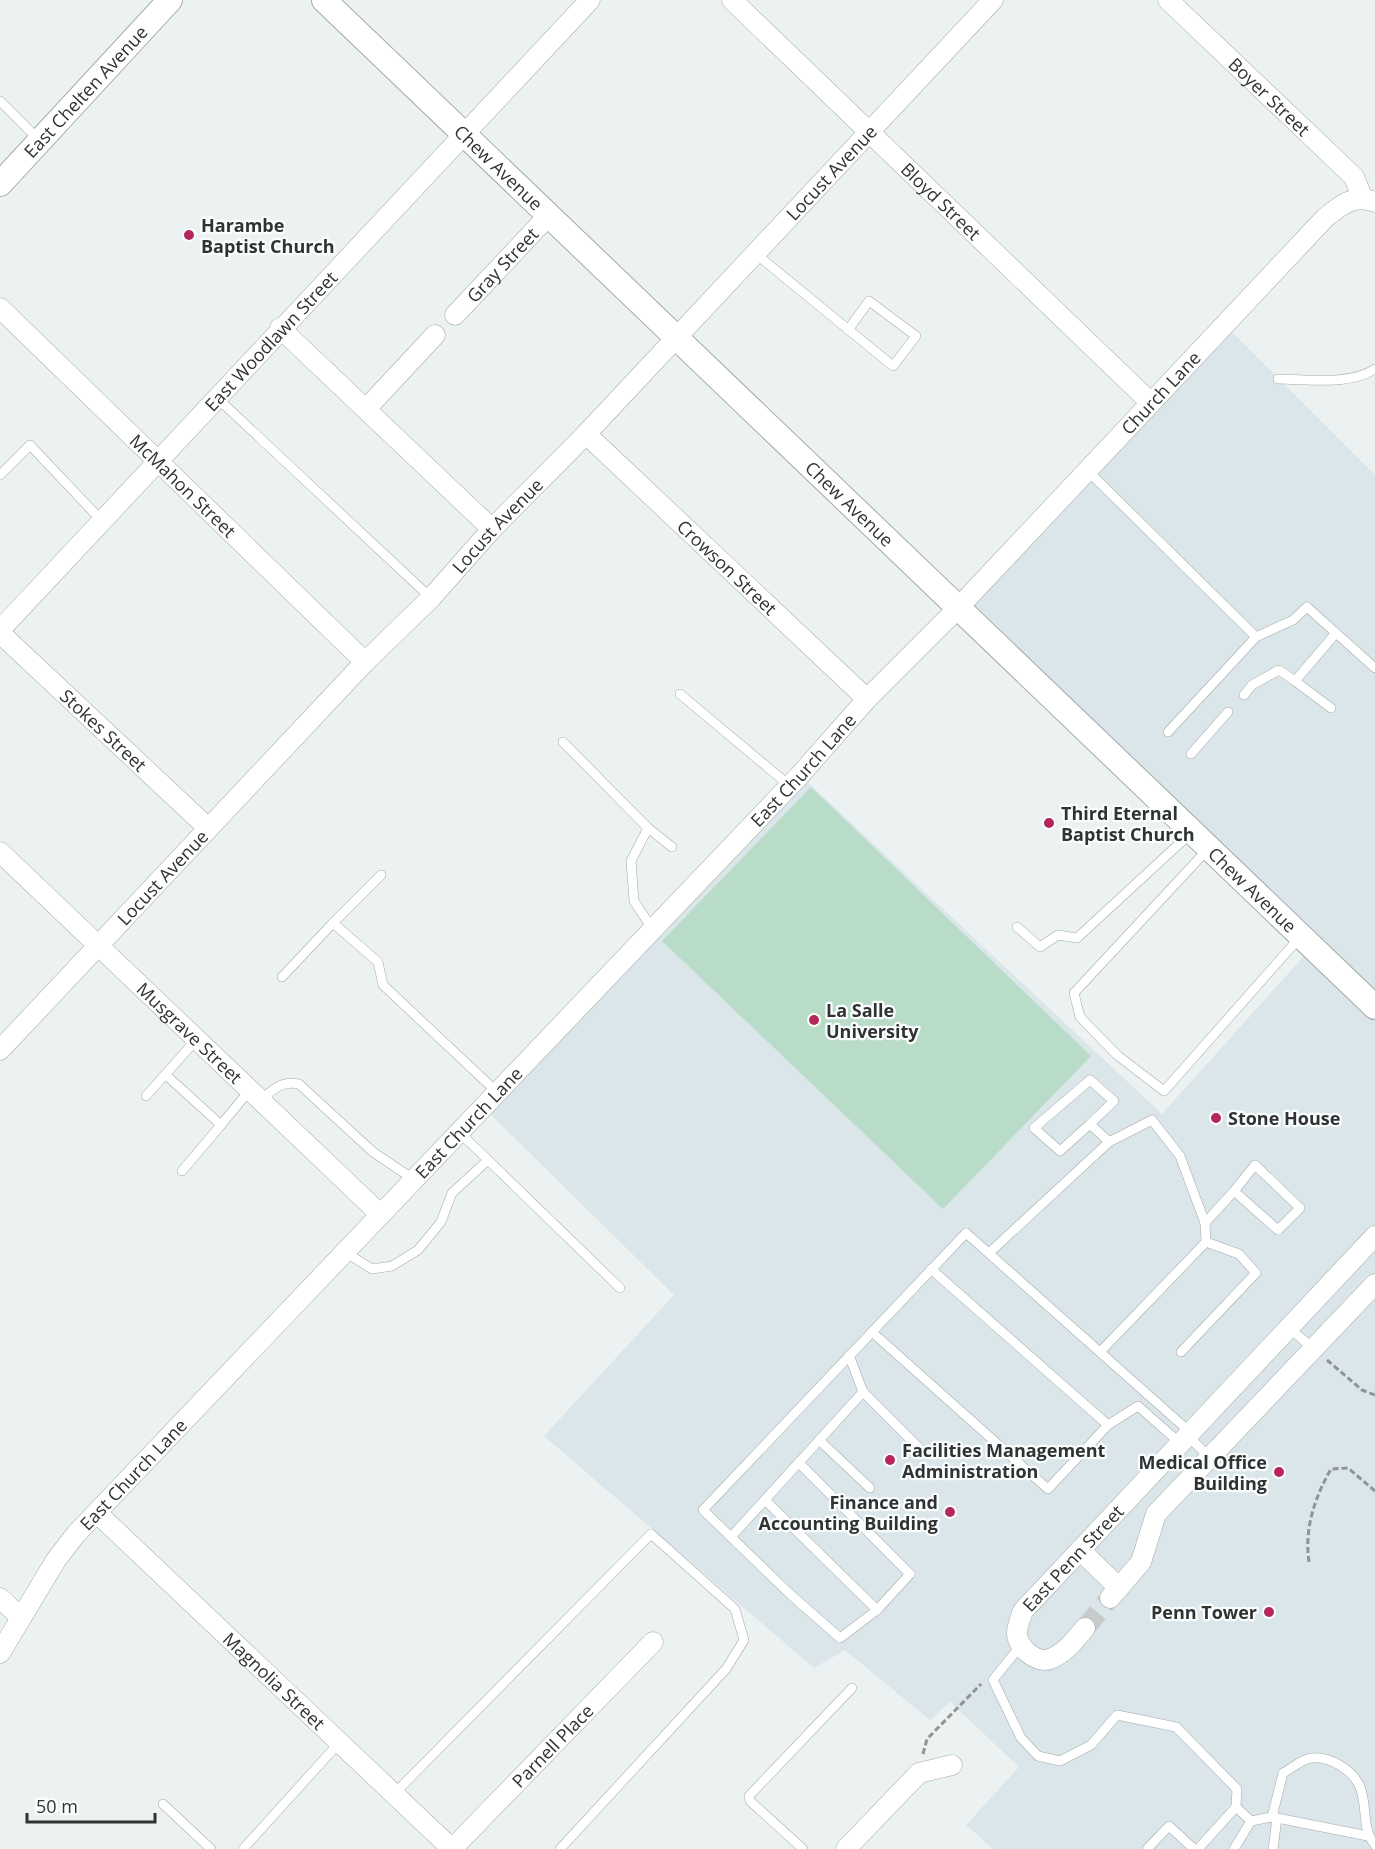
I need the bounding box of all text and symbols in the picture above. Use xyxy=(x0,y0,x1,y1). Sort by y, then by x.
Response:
street label: East Chelten Avenue xyxy=(18,20,153,163)
street label: Boyer Street xyxy=(1223,52,1315,141)
street label: Chew Avenue xyxy=(449,119,548,215)
street label: Locust Avenue xyxy=(781,120,882,225)
street label: Bloyd Street xyxy=(896,157,986,245)
place label: Harambe Baptist Church xyxy=(201,213,335,258)
street label: Gray Street xyxy=(461,222,543,307)
marker: Harambe Baptist Church xyxy=(182,228,196,242)
street label: East Woodlawn Street xyxy=(199,266,342,416)
street label: Church Lane xyxy=(1116,346,1206,439)
street label: McMahon Street xyxy=(125,429,241,543)
street label: Chew Avenue xyxy=(800,456,899,552)
street label: Locust Avenue xyxy=(447,473,548,578)
street label: Crowson Street xyxy=(672,514,782,620)
street label: Stokes Street xyxy=(55,684,152,777)
street label: East Church Lane xyxy=(745,708,861,832)
place label: Third Eternal Baptist Church xyxy=(1061,801,1195,846)
marker: Third Eternal Baptist Church xyxy=(1042,816,1056,830)
street label: Locust Avenue xyxy=(112,825,213,930)
street label: Chew Avenue xyxy=(1203,842,1302,938)
street label: Musgrave Street xyxy=(132,977,248,1089)
place label: La Salle University xyxy=(826,998,919,1043)
marker: La Salle University xyxy=(807,1013,821,1027)
street label: East Church Lane xyxy=(410,1062,527,1183)
place label: Stone House xyxy=(1228,1106,1340,1130)
marker: Stone House xyxy=(1209,1111,1223,1125)
street label: East Church Lane xyxy=(74,1413,192,1535)
place label: Facilities Management Administration xyxy=(902,1438,1106,1483)
place label: Medical Office Building xyxy=(1139,1450,1267,1495)
marker: Facilities Management Administration xyxy=(883,1453,897,1467)
marker: Medical Office Building xyxy=(1272,1465,1286,1479)
place label: Finance and Accounting Building xyxy=(758,1490,938,1535)
street label: East Penn Street xyxy=(1017,1500,1129,1616)
marker: Finance and Accounting Building xyxy=(943,1505,957,1519)
place label: Penn Tower xyxy=(1151,1600,1257,1624)
marker: Penn Tower xyxy=(1262,1605,1276,1619)
street label: Magnolia Street xyxy=(218,1627,330,1735)
street label: Parnell Place xyxy=(506,1699,598,1792)
scale bar xyxy=(27,1786,154,1824)
text: 50 m xyxy=(36,1794,78,1818)

